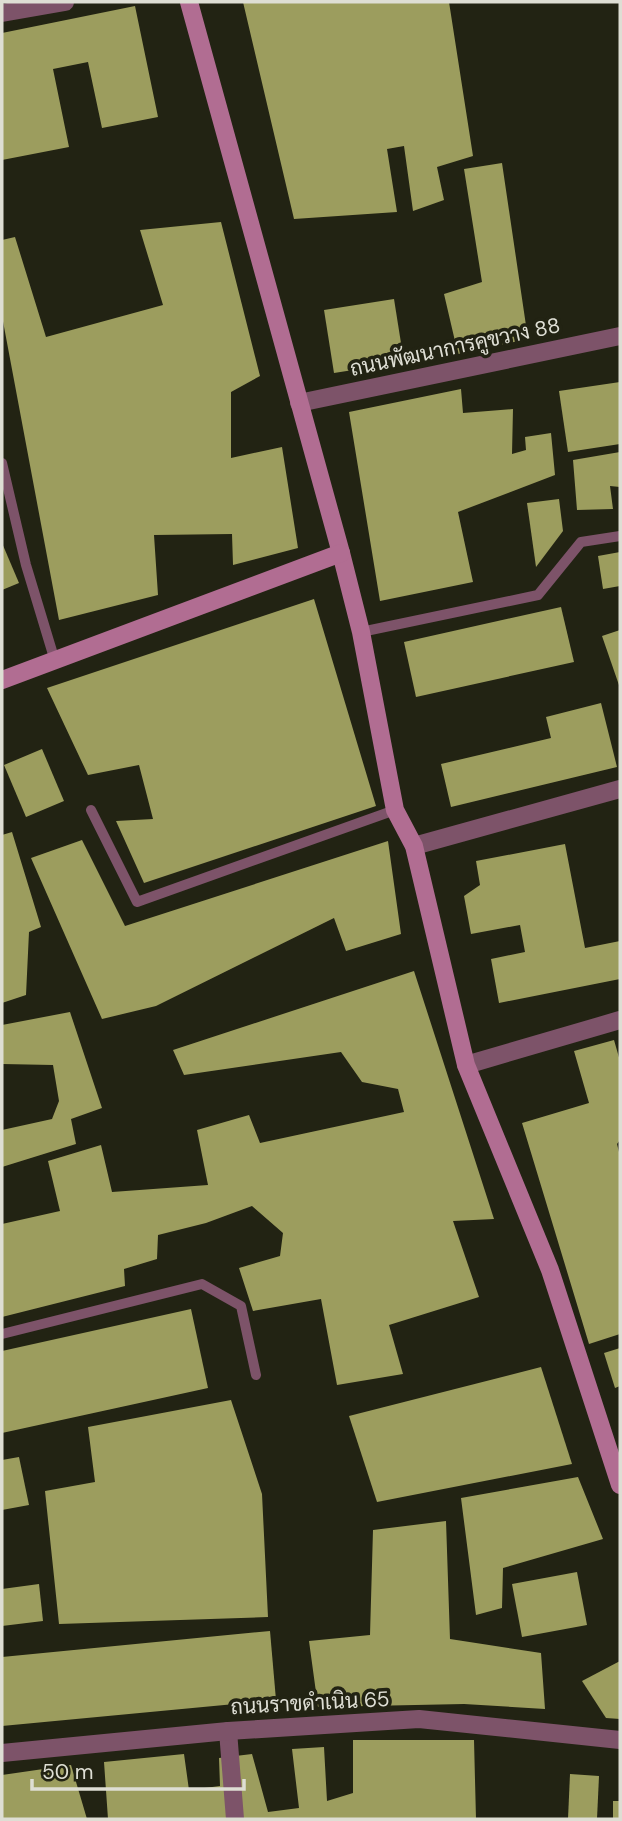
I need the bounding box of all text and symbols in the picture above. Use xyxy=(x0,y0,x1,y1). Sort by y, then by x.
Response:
street label: ถนนพัฒนาการคูขวาง 88 xyxy=(347,311,563,384)
street label: ถนนราขดำเนิน 65 xyxy=(230,1685,390,1721)
scale bar xyxy=(32,1748,243,1792)
text: 50 m xyxy=(42,1758,93,1786)

